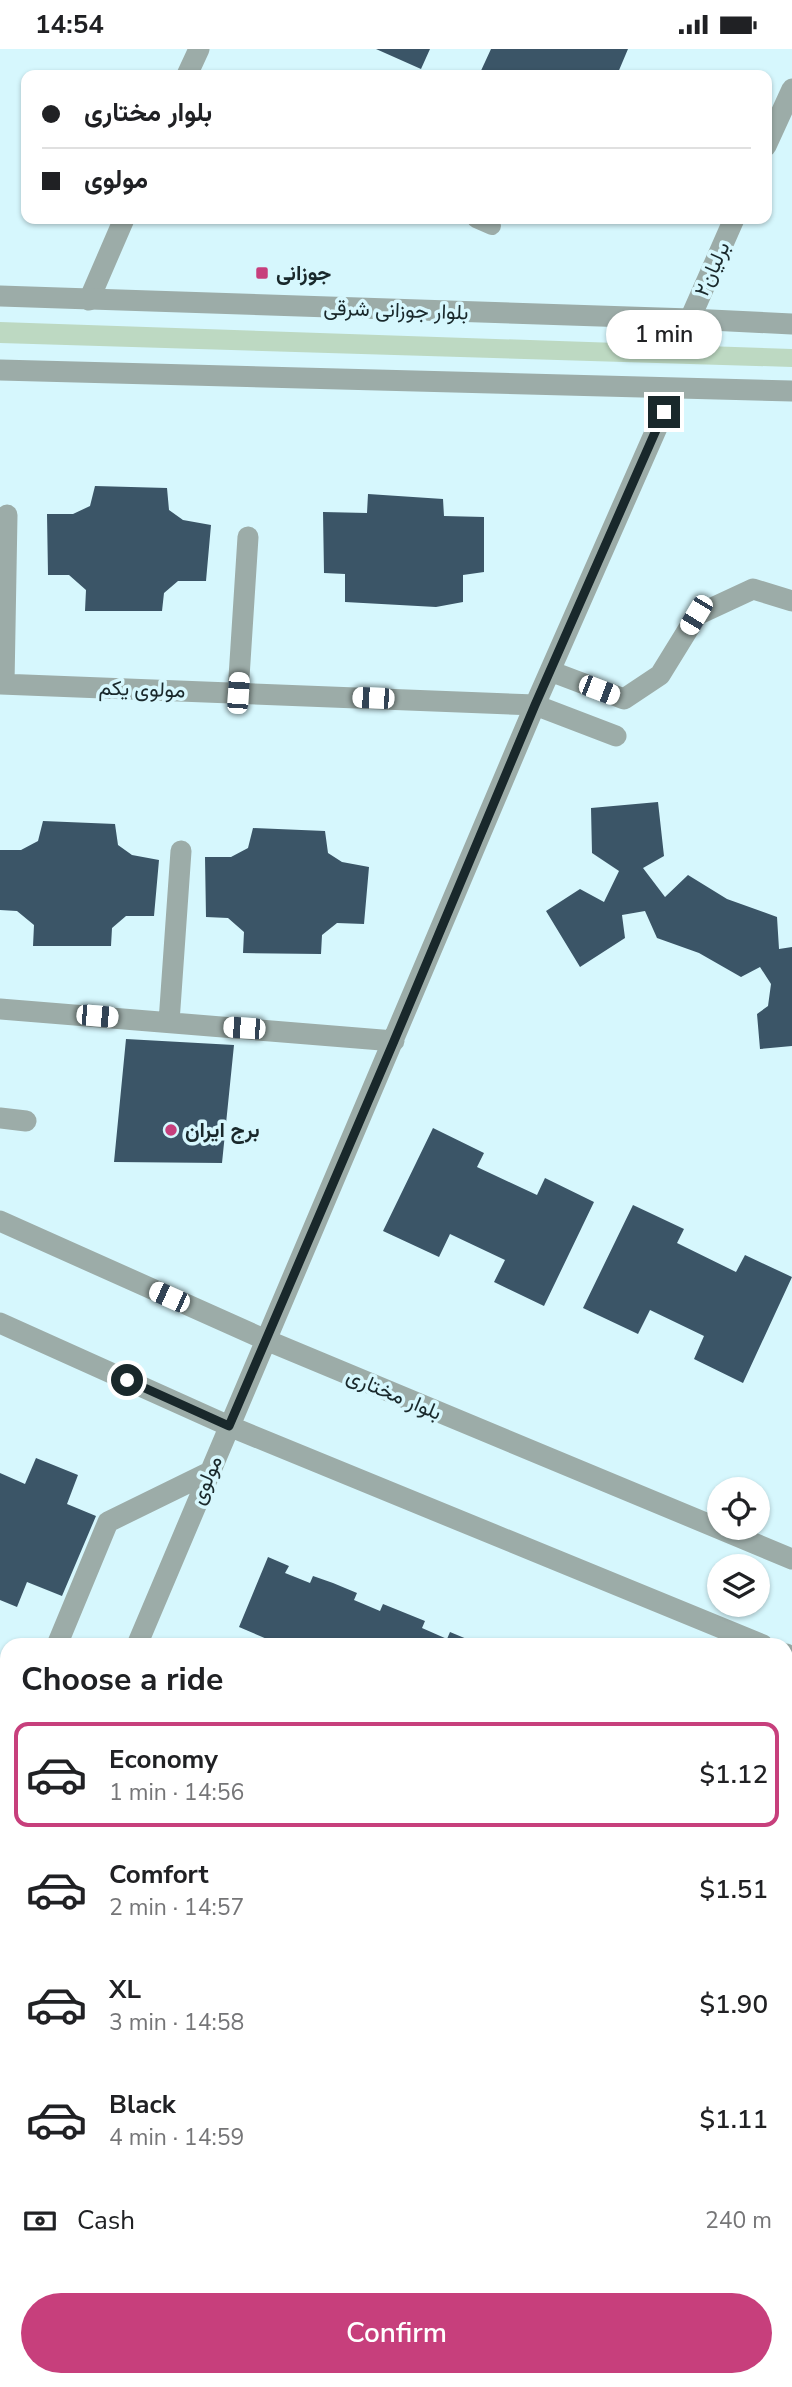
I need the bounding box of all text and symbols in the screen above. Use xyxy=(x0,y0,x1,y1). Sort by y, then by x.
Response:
text: 14:54 xyxy=(35,7,104,42)
text: بلوار مختاری xyxy=(84,95,212,130)
text: مولوی xyxy=(84,162,148,197)
street label: برلیان۲ xyxy=(688,237,736,301)
place label: جوزانی xyxy=(276,259,331,287)
marker: جوزانی xyxy=(254,265,270,281)
street label: بلوار جوزانی شرقی xyxy=(323,293,469,327)
callout: 1 min xyxy=(606,311,722,359)
text: 1 min xyxy=(635,319,693,350)
route end xyxy=(648,396,680,428)
car xyxy=(677,592,716,638)
car xyxy=(227,671,250,715)
street label: مولوی یکم xyxy=(98,673,186,705)
car xyxy=(576,673,623,707)
car xyxy=(352,687,395,709)
car xyxy=(76,1004,119,1028)
car xyxy=(223,1016,266,1040)
place label: برج ایران xyxy=(185,1116,260,1144)
marker: برج ایران xyxy=(163,1122,179,1138)
car xyxy=(146,1279,193,1315)
street label: بلوار مختاری xyxy=(342,1361,446,1427)
route start xyxy=(111,1364,143,1396)
street label: مولوی xyxy=(183,1451,229,1509)
map controls xyxy=(707,1477,770,1617)
button: locate xyxy=(707,1477,770,1540)
button: layers xyxy=(707,1554,770,1617)
text: Choose a ride xyxy=(21,1658,223,1701)
text: Economy xyxy=(109,1742,218,1777)
icon: car xyxy=(25,1743,88,1806)
text: $1.12 xyxy=(699,1757,768,1792)
text: 1 min · 14:56 xyxy=(109,1777,244,1808)
text: Comfort xyxy=(109,1857,209,1892)
icon: car xyxy=(25,1858,88,1921)
text: $1.51 xyxy=(699,1872,768,1907)
text: 2 min · 14:57 xyxy=(109,1892,244,1923)
text: XL xyxy=(109,1972,141,2007)
icon: car xyxy=(25,1973,88,2036)
text: $1.90 xyxy=(699,1987,768,2022)
text: 3 min · 14:58 xyxy=(109,2007,244,2038)
text: Black xyxy=(109,2087,176,2122)
icon: car xyxy=(25,2088,88,2151)
text: $1.11 xyxy=(699,2102,768,2137)
text: 4 min · 14:59 xyxy=(109,2122,244,2153)
icon: cash xyxy=(21,2202,59,2240)
text: Cash xyxy=(77,2203,135,2238)
text: 240 m xyxy=(705,2205,772,2236)
button: Confirm xyxy=(21,2293,772,2373)

